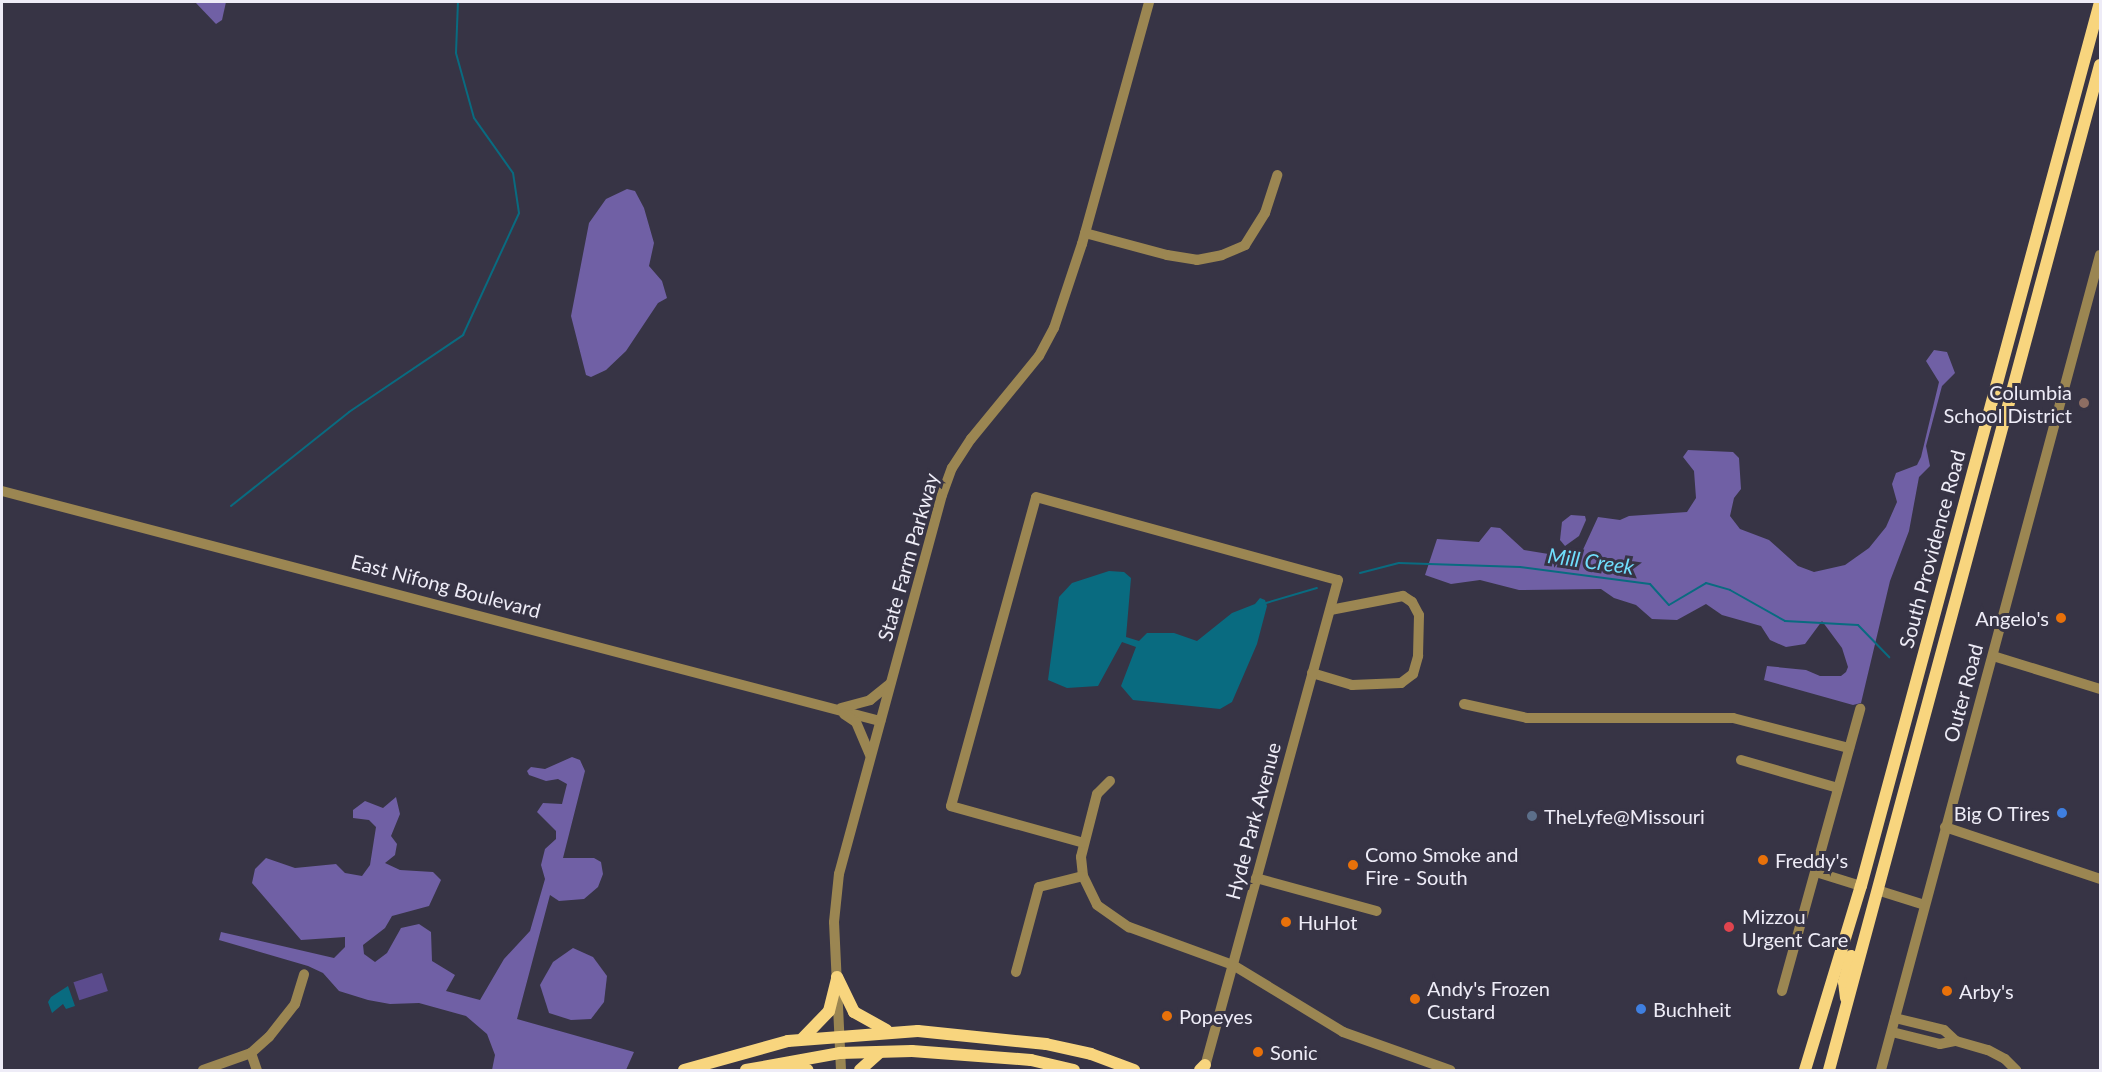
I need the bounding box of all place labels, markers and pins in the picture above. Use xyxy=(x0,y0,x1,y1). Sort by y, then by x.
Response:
place label: Columbia School District xyxy=(1944,380,2072,427)
marker: Columbia School District xyxy=(2077,396,2091,410)
place label: Angelo's xyxy=(1975,606,2049,630)
marker: Angelo's xyxy=(2054,611,2068,625)
place label: Big O Tires xyxy=(1953,801,2050,825)
place label: TheLyfe@Missouri xyxy=(1544,804,1705,828)
marker: Big O Tires xyxy=(2055,806,2069,820)
marker: TheLyfe@Missouri xyxy=(1525,809,1539,823)
place label: Como Smoke and Fire - South xyxy=(1365,842,1518,889)
place label: Freddy's xyxy=(1775,848,1848,872)
marker: Freddy's xyxy=(1756,853,1770,867)
marker: Como Smoke and Fire - South xyxy=(1346,858,1360,872)
place label: Mizzou Urgent Care xyxy=(1742,904,1848,951)
place label: HuHot xyxy=(1298,910,1357,934)
marker: HuHot xyxy=(1279,915,1293,929)
marker: Mizzou Urgent Care xyxy=(1720,918,1738,936)
place label: Andy's Frozen Custard xyxy=(1427,976,1550,1023)
place label: Arby's xyxy=(1959,979,2014,1003)
marker: Arby's xyxy=(1940,984,1954,998)
marker: Andy's Frozen Custard xyxy=(1408,992,1422,1006)
place label: Buchheit xyxy=(1653,997,1731,1021)
marker: Buchheit xyxy=(1634,1002,1648,1016)
place label: Popeyes xyxy=(1179,1004,1253,1028)
marker: Popeyes xyxy=(1160,1009,1174,1023)
place label: Sonic xyxy=(1270,1040,1318,1064)
marker: Sonic xyxy=(1251,1045,1265,1059)

